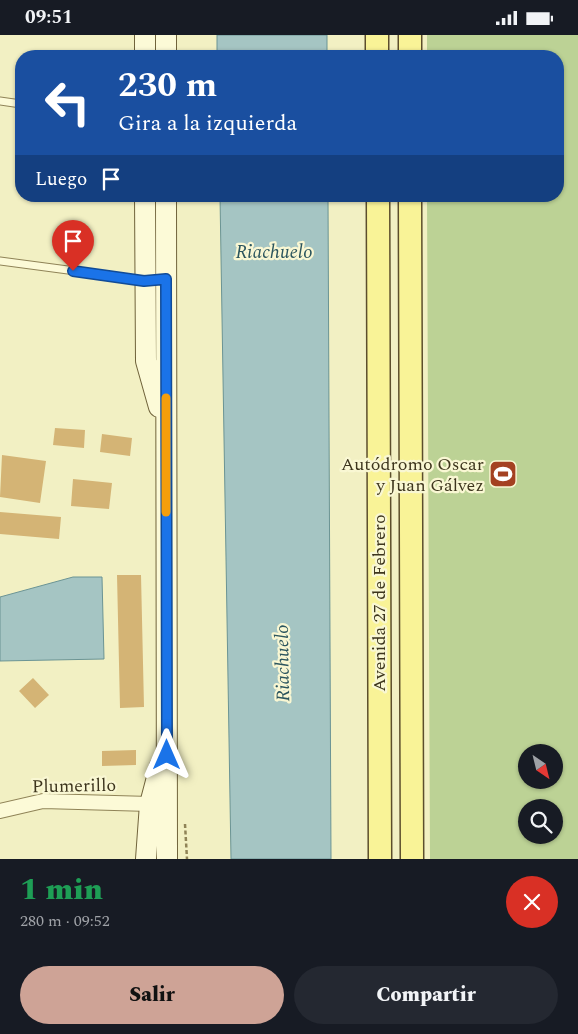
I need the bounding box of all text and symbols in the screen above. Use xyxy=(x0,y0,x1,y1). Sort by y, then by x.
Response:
text: 09:51 xyxy=(25,3,73,32)
text: 230 m xyxy=(118,59,217,112)
icon: left xyxy=(35,70,100,135)
text: Gira a la izquierda xyxy=(118,107,297,140)
text: Luego xyxy=(35,165,87,194)
icon: arrive xyxy=(97,165,125,193)
pin xyxy=(52,220,94,271)
icon: arrive xyxy=(59,227,87,255)
water label: Riachuelo xyxy=(235,238,313,267)
place label: Autódromo Oscar y Juan Gálvez xyxy=(341,451,484,499)
sports icon: Autódromo Oscar y Juan Gálvez xyxy=(488,459,518,489)
street label: Avenida 27 de Febrero xyxy=(366,514,393,692)
water label: Riachuelo xyxy=(268,624,298,702)
position arrow xyxy=(140,728,192,780)
north arrow xyxy=(518,744,562,789)
map controls xyxy=(518,744,563,844)
street label: Plumerillo xyxy=(32,772,116,800)
button: search xyxy=(518,799,563,844)
text: 1 min xyxy=(20,867,103,913)
button: close xyxy=(506,876,558,928)
text: 280 m · 09:52 xyxy=(20,909,110,933)
button: Salir xyxy=(20,966,284,1024)
button: Compartir xyxy=(294,966,558,1024)

